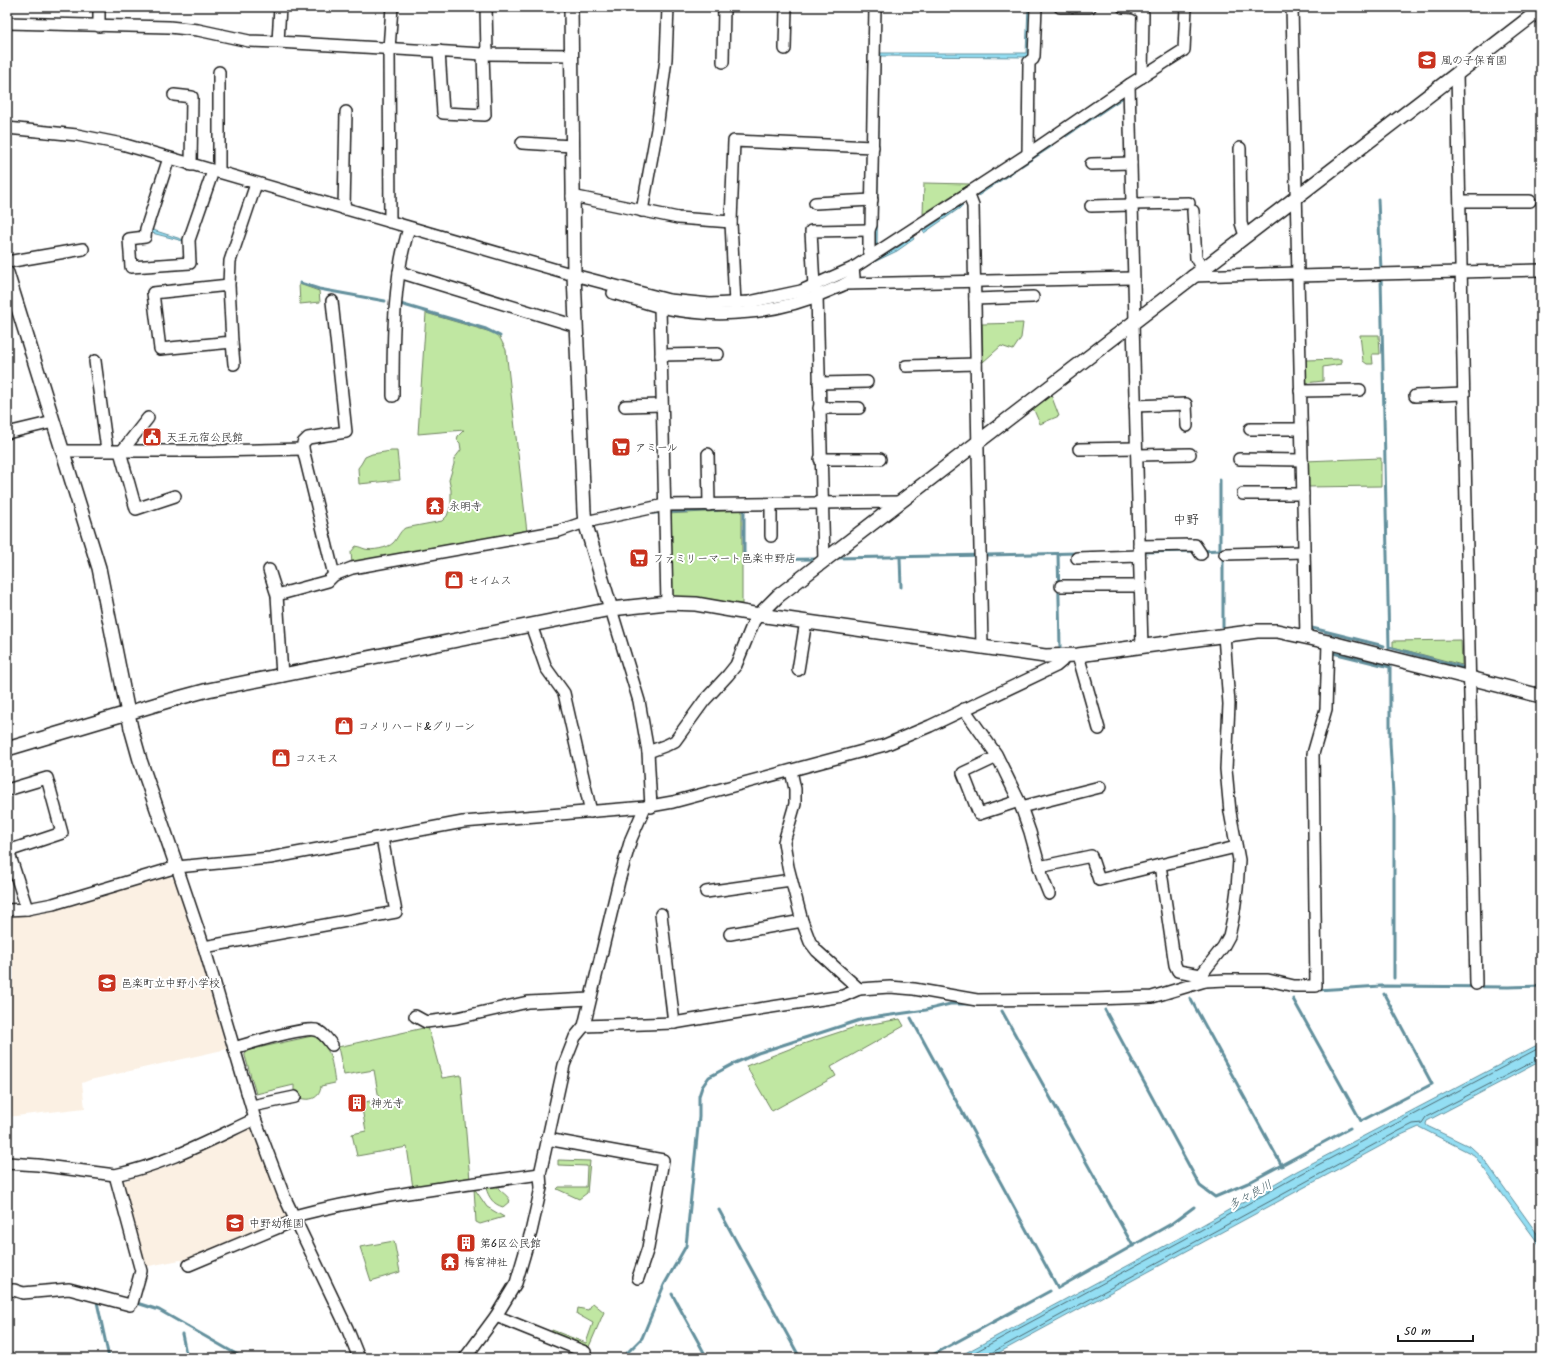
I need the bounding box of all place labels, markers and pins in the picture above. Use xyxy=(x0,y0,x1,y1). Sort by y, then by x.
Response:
school or university icon: 風の子保育園 xyxy=(1416,49,1438,71)
place label: 風の子保育園 xyxy=(1441,52,1507,70)
public building icon: 天王元宿公民館 xyxy=(141,426,163,448)
place label: 天王元宿公民館 xyxy=(166,429,243,447)
supermarket icon: アミール xyxy=(610,436,632,458)
place label: アミール xyxy=(635,439,678,457)
temple icon: 永明寺 xyxy=(424,495,446,517)
place label: 永明寺 xyxy=(449,498,482,516)
supermarket icon: ファミリーマート邑楽中野店 xyxy=(628,547,650,569)
place label: ファミリーマート邑楽中野店 xyxy=(653,550,796,568)
shop icon: セイムス xyxy=(443,569,465,591)
place label: セイムス xyxy=(468,572,512,590)
shop icon: コメリハード&グリーン xyxy=(333,715,355,737)
place label: コメリハード&グリーン xyxy=(358,718,475,736)
shop icon: コスモス xyxy=(270,747,292,769)
place label: コスモス xyxy=(295,750,338,768)
school or university icon: 邑楽町立中野小学校 xyxy=(96,972,118,994)
place label: 邑楽町立中野小学校 xyxy=(121,975,220,993)
building icon: 神光寺 xyxy=(346,1092,368,1114)
place label: 神光寺 xyxy=(371,1095,404,1113)
school or university icon: 中野幼稚園 xyxy=(224,1212,246,1234)
place label: 中野幼稚園 xyxy=(249,1215,304,1233)
building icon: 第6区公民館 xyxy=(455,1232,477,1254)
place label: 第6区公民館 xyxy=(480,1235,541,1253)
temple icon: 梅宮神社 xyxy=(439,1251,461,1273)
place label: 梅宮神社 xyxy=(464,1254,508,1272)

